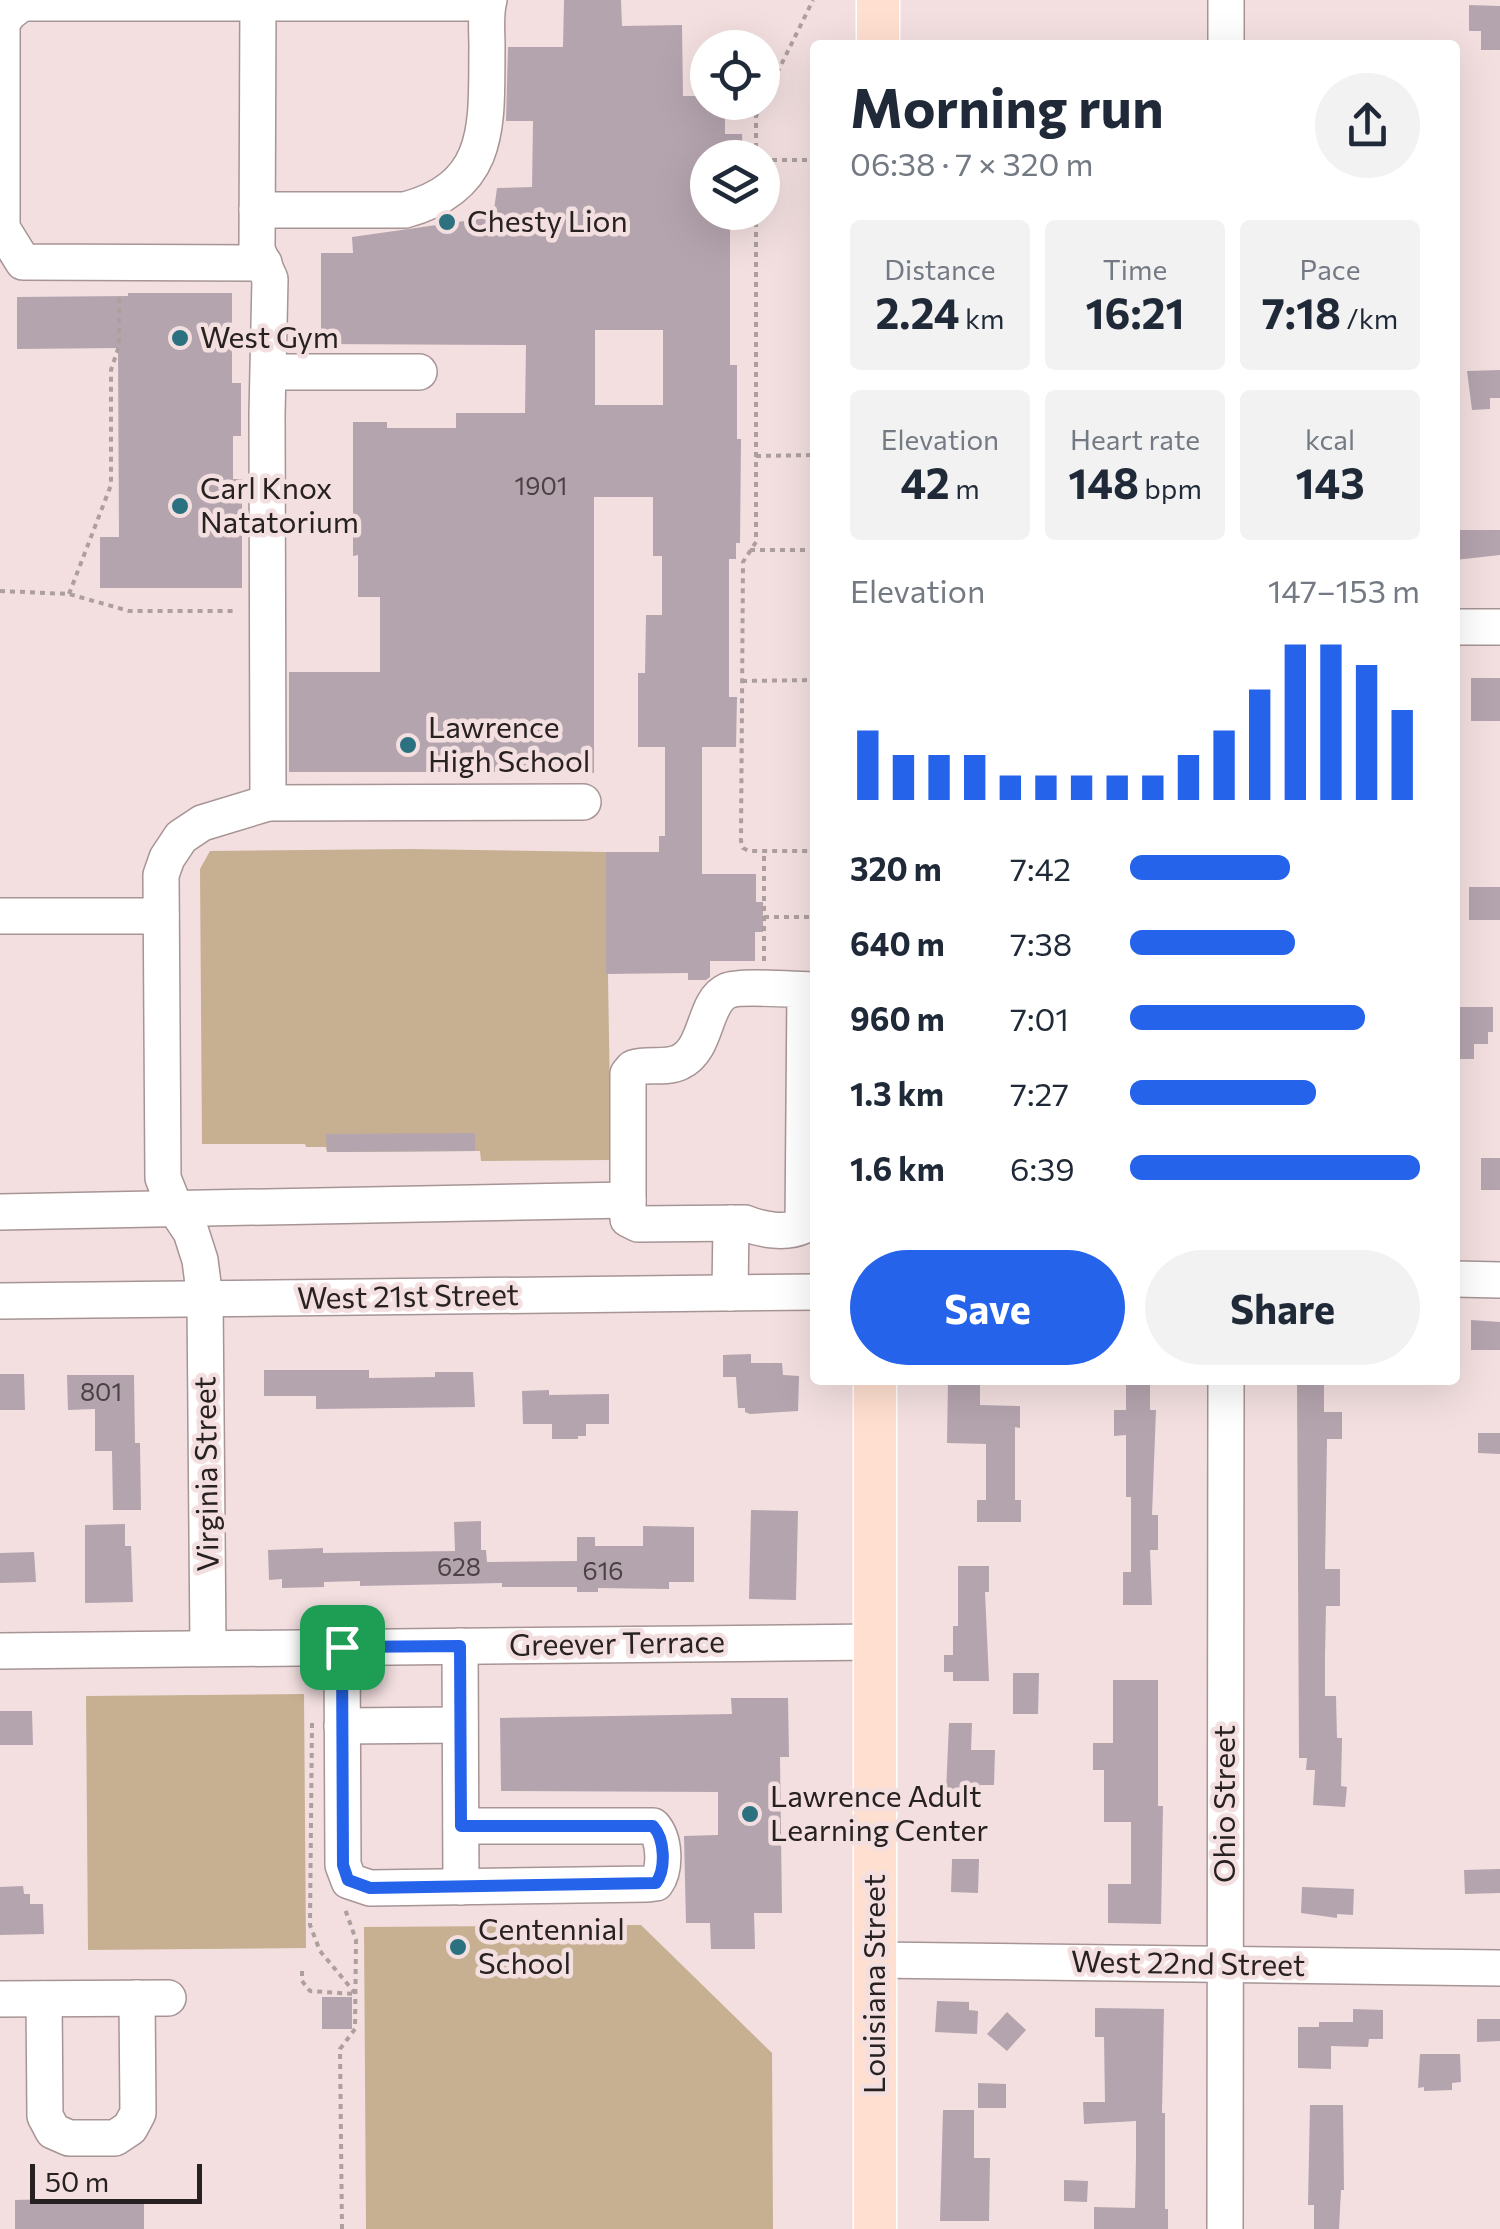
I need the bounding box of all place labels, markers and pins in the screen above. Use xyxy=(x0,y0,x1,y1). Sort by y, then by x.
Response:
place label: Chesty Lion xyxy=(467,201,628,238)
marker: Chesty Lion xyxy=(436,211,458,233)
place label: West Gym xyxy=(200,317,339,354)
marker: West Gym xyxy=(169,327,191,349)
place label: Carl Knox Natatorium xyxy=(200,468,359,539)
marker: Carl Knox Natatorium xyxy=(169,495,191,517)
place label: Lawrence High School xyxy=(428,707,590,778)
marker: Lawrence High School xyxy=(397,734,419,756)
pin xyxy=(300,1605,385,1690)
place label: Lawrence Adult Learning Center xyxy=(770,1776,988,1847)
marker: Lawrence Adult Learning Center xyxy=(739,1803,761,1825)
place label: Centennial School xyxy=(478,1909,625,1980)
marker: Centennial School xyxy=(447,1936,469,1958)

